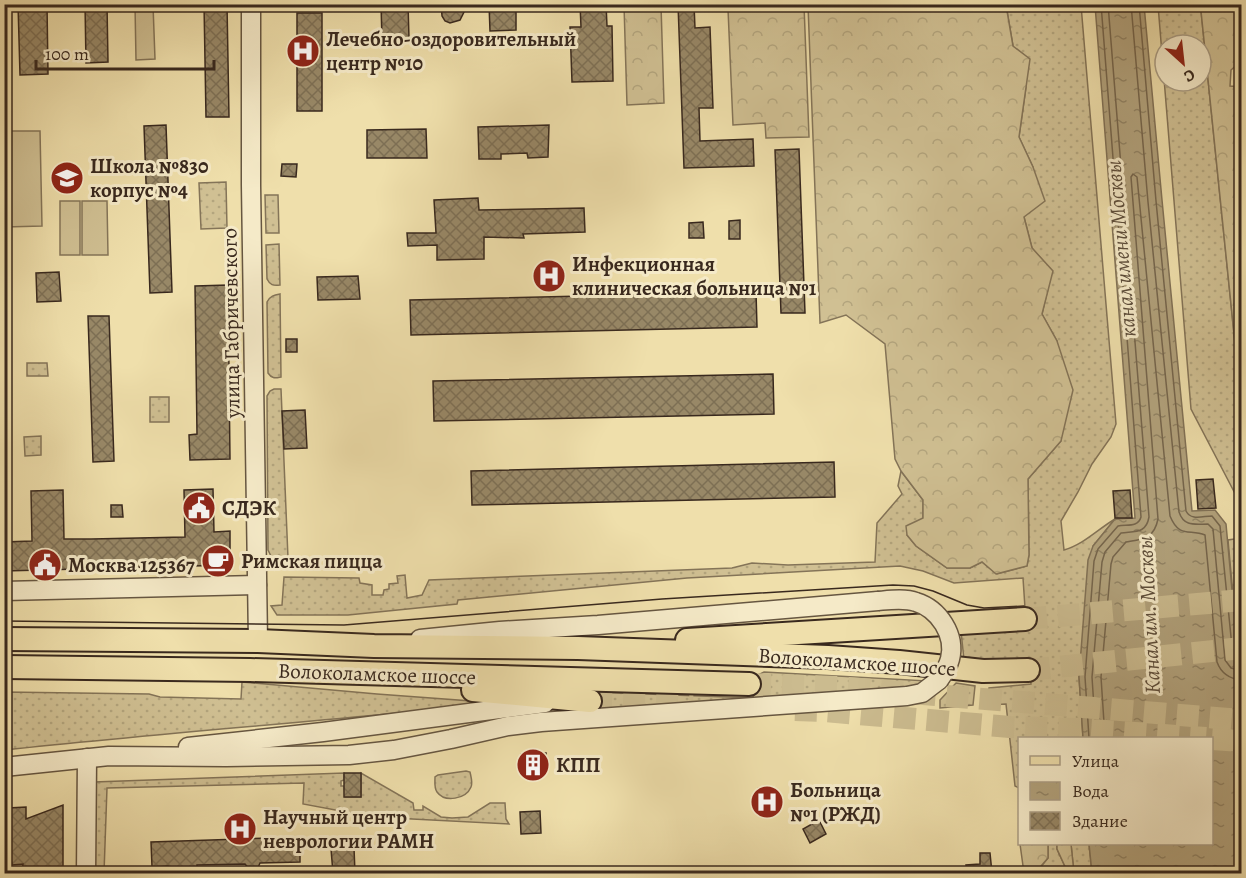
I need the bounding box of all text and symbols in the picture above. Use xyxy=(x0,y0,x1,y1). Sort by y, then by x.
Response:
place label: Лечебно-оздоровительный центр №10 xyxy=(326,25,576,77)
scale bar xyxy=(36,33,214,71)
hospital icon: Лечебно-оздоровительный центр №10 xyxy=(285,33,321,69)
north arrow xyxy=(1153,33,1213,93)
text: 100 m xyxy=(45,42,89,66)
text: С xyxy=(1180,63,1199,88)
place label: Школа №830 корпус №4 xyxy=(90,152,209,204)
water label: канал имени Москвы xyxy=(1098,159,1144,339)
school or university icon: Школа №830 корпус №4 xyxy=(49,160,85,196)
street label: улица Габричевского xyxy=(215,228,247,419)
place label: Инфекционная клиническая больница №1 xyxy=(572,250,817,302)
hospital icon: Инфекционная клиническая больница №1 xyxy=(531,258,567,294)
public building icon: СДЭК xyxy=(181,490,217,526)
place label: СДЭК xyxy=(222,494,276,522)
water label: Канал им. Москвы xyxy=(1130,535,1168,695)
cafe icon: Римская пицца xyxy=(200,543,236,579)
public building icon: Москва 125367 xyxy=(27,547,63,583)
place label: Римская пицца xyxy=(241,547,382,575)
place label: Москва 125367 xyxy=(68,551,195,579)
street label: Волоколамское шоссе xyxy=(757,641,957,683)
street label: Волоколамское шоссе xyxy=(277,657,477,691)
legend xyxy=(1018,737,1213,845)
building icon: КПП xyxy=(515,747,551,783)
text: Улица xyxy=(1072,749,1120,773)
place label: КПП xyxy=(556,751,600,779)
place label: Больница №1 (РЖД) xyxy=(790,776,881,828)
text: Вода xyxy=(1072,779,1110,803)
hospital icon: Больница №1 (РЖД) xyxy=(749,784,785,820)
place label: Научный центр неврологии РАМН xyxy=(263,803,434,855)
text: Здание xyxy=(1072,809,1128,833)
hospital icon: Научный центр неврологии РАМН xyxy=(222,811,258,847)

